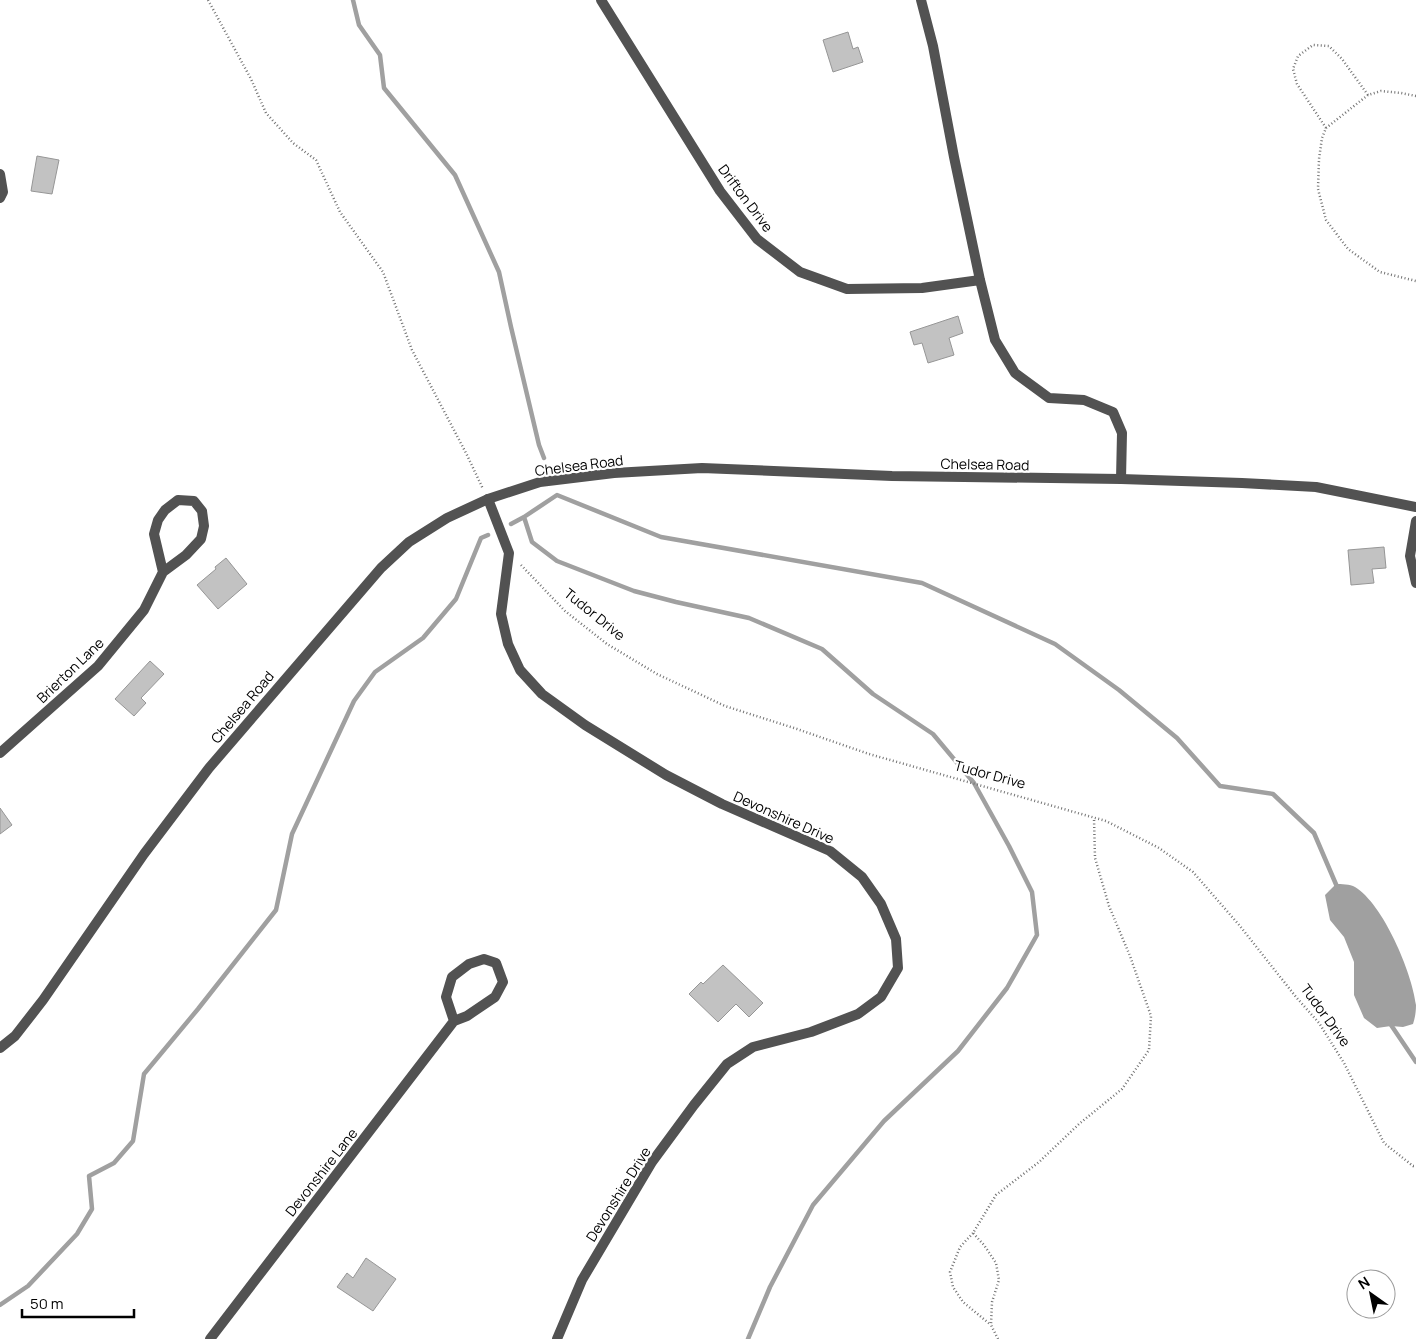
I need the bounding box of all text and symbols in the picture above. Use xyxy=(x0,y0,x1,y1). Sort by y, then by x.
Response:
street label: Drifton Drive xyxy=(714,160,778,236)
street label: Chelsea Road xyxy=(534,450,624,480)
street label: Chelsea Road xyxy=(940,454,1030,474)
street label: Tudor Drive xyxy=(561,584,629,644)
street label: Brierton Lane xyxy=(32,633,108,707)
street label: Chelsea Road xyxy=(206,667,278,747)
street label: Tudor Drive xyxy=(952,755,1028,793)
street label: Devonshire Drive xyxy=(731,786,837,848)
street label: Tudor Drive xyxy=(1297,980,1355,1050)
street label: Devonshire Lane xyxy=(281,1124,361,1220)
street label: Devonshire Drive xyxy=(581,1143,655,1245)
north arrow xyxy=(1346,1269,1396,1319)
text: N xyxy=(1354,1272,1373,1293)
scale bar xyxy=(22,1286,135,1318)
text: 50 m xyxy=(30,1293,64,1314)

